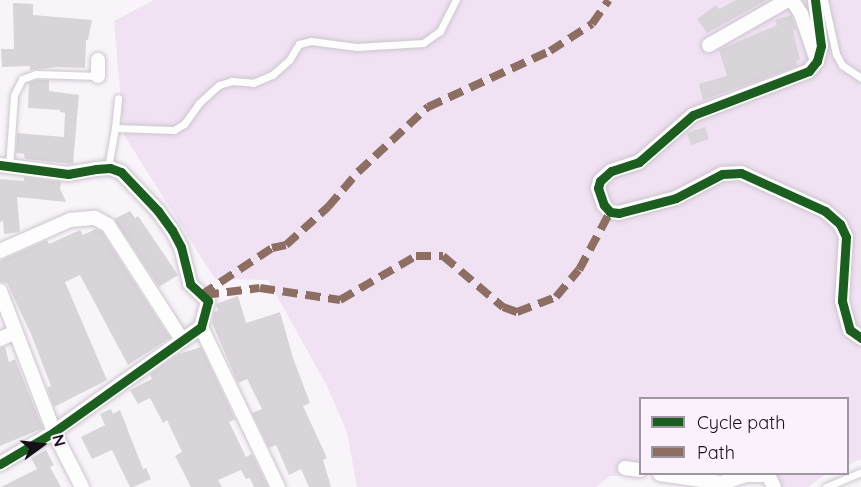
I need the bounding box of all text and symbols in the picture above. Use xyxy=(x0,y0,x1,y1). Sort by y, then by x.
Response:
legend xyxy=(639,397,849,475)
text: Cycle path xyxy=(697,411,785,434)
north arrow xyxy=(12,415,72,475)
text: N xyxy=(48,432,71,449)
text: Path xyxy=(697,441,735,464)

